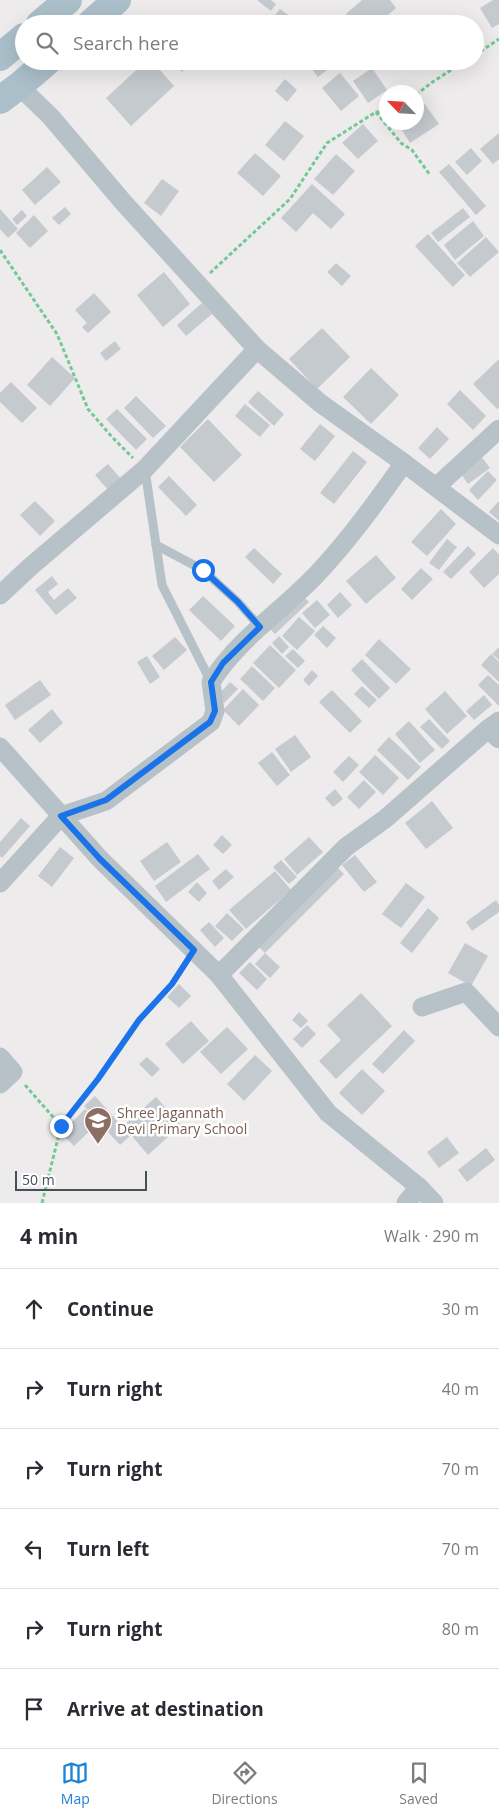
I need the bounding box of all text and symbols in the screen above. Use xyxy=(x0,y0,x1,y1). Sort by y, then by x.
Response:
search box xyxy=(15,15,484,70)
icon: search xyxy=(33,29,61,57)
text: Search here xyxy=(73,30,179,56)
north arrow xyxy=(379,85,424,130)
route start xyxy=(192,559,215,582)
place label: Shree Jagannath Devi Primary School xyxy=(117,1103,247,1138)
school or university icon: Shree Jagannath Devi Primary School xyxy=(83,1106,113,1145)
route end xyxy=(50,1115,73,1138)
scale bar xyxy=(15,1168,148,1191)
text: 50 m xyxy=(22,1170,55,1189)
text: 4 min xyxy=(20,1222,78,1250)
text: Walk · 290 m xyxy=(384,1225,479,1247)
icon: ahead xyxy=(20,1295,48,1323)
text: Continue xyxy=(67,1296,154,1322)
text: 30 m xyxy=(442,1298,479,1320)
icon: right xyxy=(20,1375,48,1403)
text: Turn right xyxy=(67,1376,162,1402)
text: 40 m xyxy=(442,1378,479,1400)
icon: right xyxy=(20,1455,48,1483)
text: Turn right xyxy=(67,1456,162,1482)
text: 70 m xyxy=(442,1458,479,1480)
icon: left xyxy=(20,1535,48,1563)
text: Turn left xyxy=(67,1536,149,1562)
text: 70 m xyxy=(442,1538,479,1560)
icon: right xyxy=(20,1615,48,1643)
text: Turn right xyxy=(67,1616,162,1642)
text: 80 m xyxy=(442,1618,479,1640)
icon: arrive xyxy=(20,1695,48,1723)
text: Arrive at destination xyxy=(67,1696,264,1722)
tab: Map xyxy=(61,1759,90,1808)
tab: Directions xyxy=(211,1759,278,1808)
tab: Saved xyxy=(399,1759,438,1808)

